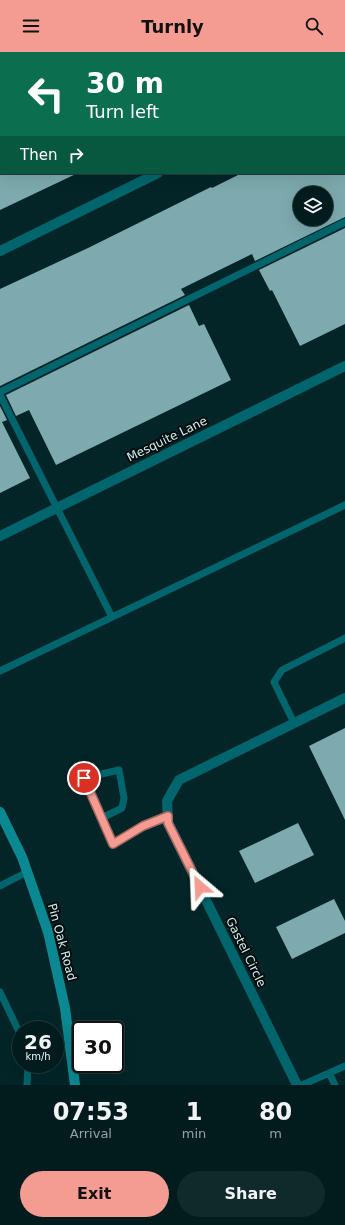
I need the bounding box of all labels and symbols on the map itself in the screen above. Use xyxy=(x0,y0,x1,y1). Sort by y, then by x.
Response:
street label: Mesquite Lane xyxy=(125,414,209,464)
pin xyxy=(67,761,101,795)
position arrow xyxy=(179,866,221,908)
street label: Pin Oak Road xyxy=(45,902,79,982)
street label: Gastel Circle xyxy=(223,915,269,989)
speed limit sign: 30 xyxy=(72,1021,124,1073)

